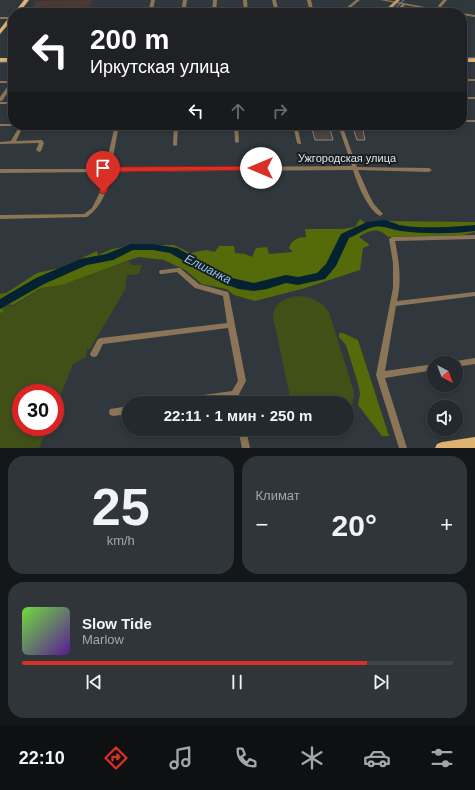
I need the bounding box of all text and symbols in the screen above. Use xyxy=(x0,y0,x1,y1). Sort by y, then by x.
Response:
icon: left xyxy=(24,24,76,76)
text: 200 m xyxy=(90,24,169,55)
text: Иркутская улица xyxy=(90,57,230,77)
icon: left xyxy=(185,100,207,122)
icon: ahead xyxy=(227,100,249,122)
icon: right xyxy=(269,100,291,122)
position arrow xyxy=(240,147,282,189)
pin xyxy=(86,151,120,192)
street label: Ужгородская улица xyxy=(298,152,397,164)
icon: arrive xyxy=(92,157,114,179)
water label: Елшанка xyxy=(182,251,234,287)
north arrow xyxy=(427,356,463,392)
map controls xyxy=(427,356,463,436)
speed limit sign: 30 xyxy=(12,384,64,436)
button: sound xyxy=(427,400,463,436)
text: 22:11 · 1 мин · 250 m xyxy=(164,407,312,424)
text: 25 xyxy=(92,478,150,536)
text: Климат xyxy=(256,488,300,503)
text: 20° xyxy=(332,509,377,542)
text: − xyxy=(256,512,268,537)
text: + xyxy=(440,512,453,537)
text: km/h xyxy=(107,533,135,548)
text: Slow Tide xyxy=(82,615,152,632)
text: Marlow xyxy=(82,632,124,647)
icon: previous xyxy=(83,671,105,693)
icon: pause xyxy=(226,671,248,693)
icon: next xyxy=(370,671,392,693)
icon: directions xyxy=(102,744,130,772)
icon: music xyxy=(167,744,195,772)
icon: phone xyxy=(232,744,260,772)
icon: climate xyxy=(298,744,326,772)
icon: car xyxy=(363,744,391,772)
icon: filters xyxy=(428,744,456,772)
text: 22:10 xyxy=(19,748,65,768)

